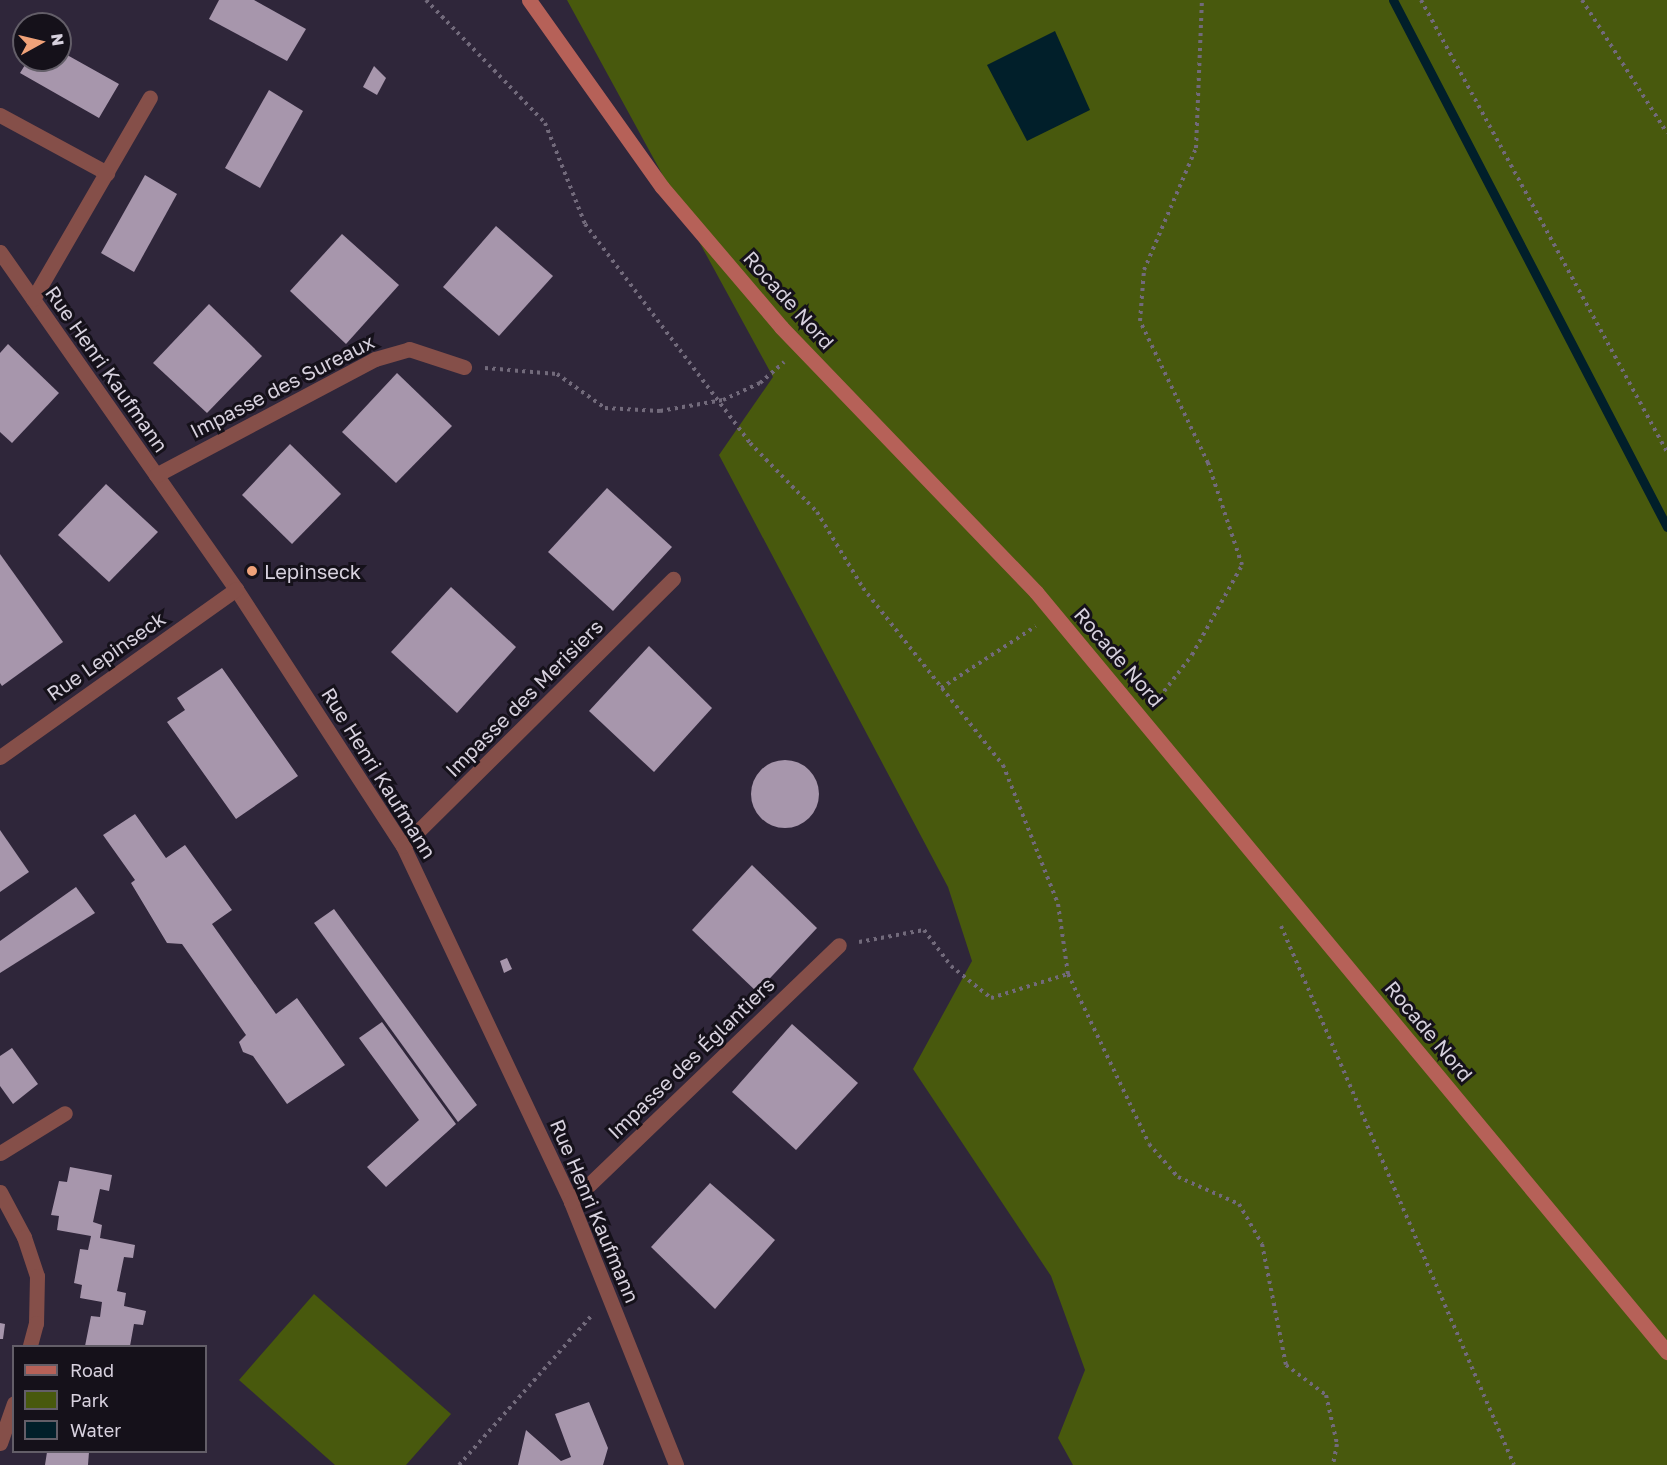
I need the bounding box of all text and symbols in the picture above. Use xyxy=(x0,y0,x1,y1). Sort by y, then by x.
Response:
north arrow xyxy=(12,12,72,72)
text: N xyxy=(47,32,69,47)
street label: Rocade Nord xyxy=(739,246,839,354)
street label: Rue Henri Kaufmann xyxy=(41,281,173,457)
street label: Impasse des Sureaux xyxy=(186,329,378,443)
place label: Lepinseck xyxy=(264,559,361,583)
marker: Lepinseck xyxy=(245,564,259,578)
street label: Rocade Nord xyxy=(1069,602,1169,712)
street label: Rue Lepinseck xyxy=(42,606,170,706)
street label: Impasse des Merisiers xyxy=(440,614,608,782)
street label: Rue Henri Kaufmann xyxy=(317,683,441,863)
street label: Impasse des Églantiers xyxy=(603,972,779,1144)
street label: Rocade Nord xyxy=(1380,976,1478,1086)
street label: Rue Henri Kaufmann xyxy=(545,1116,645,1306)
legend xyxy=(12,1345,207,1453)
text: Road xyxy=(70,1359,114,1381)
text: Park xyxy=(70,1389,109,1411)
text: Water xyxy=(70,1419,121,1441)

